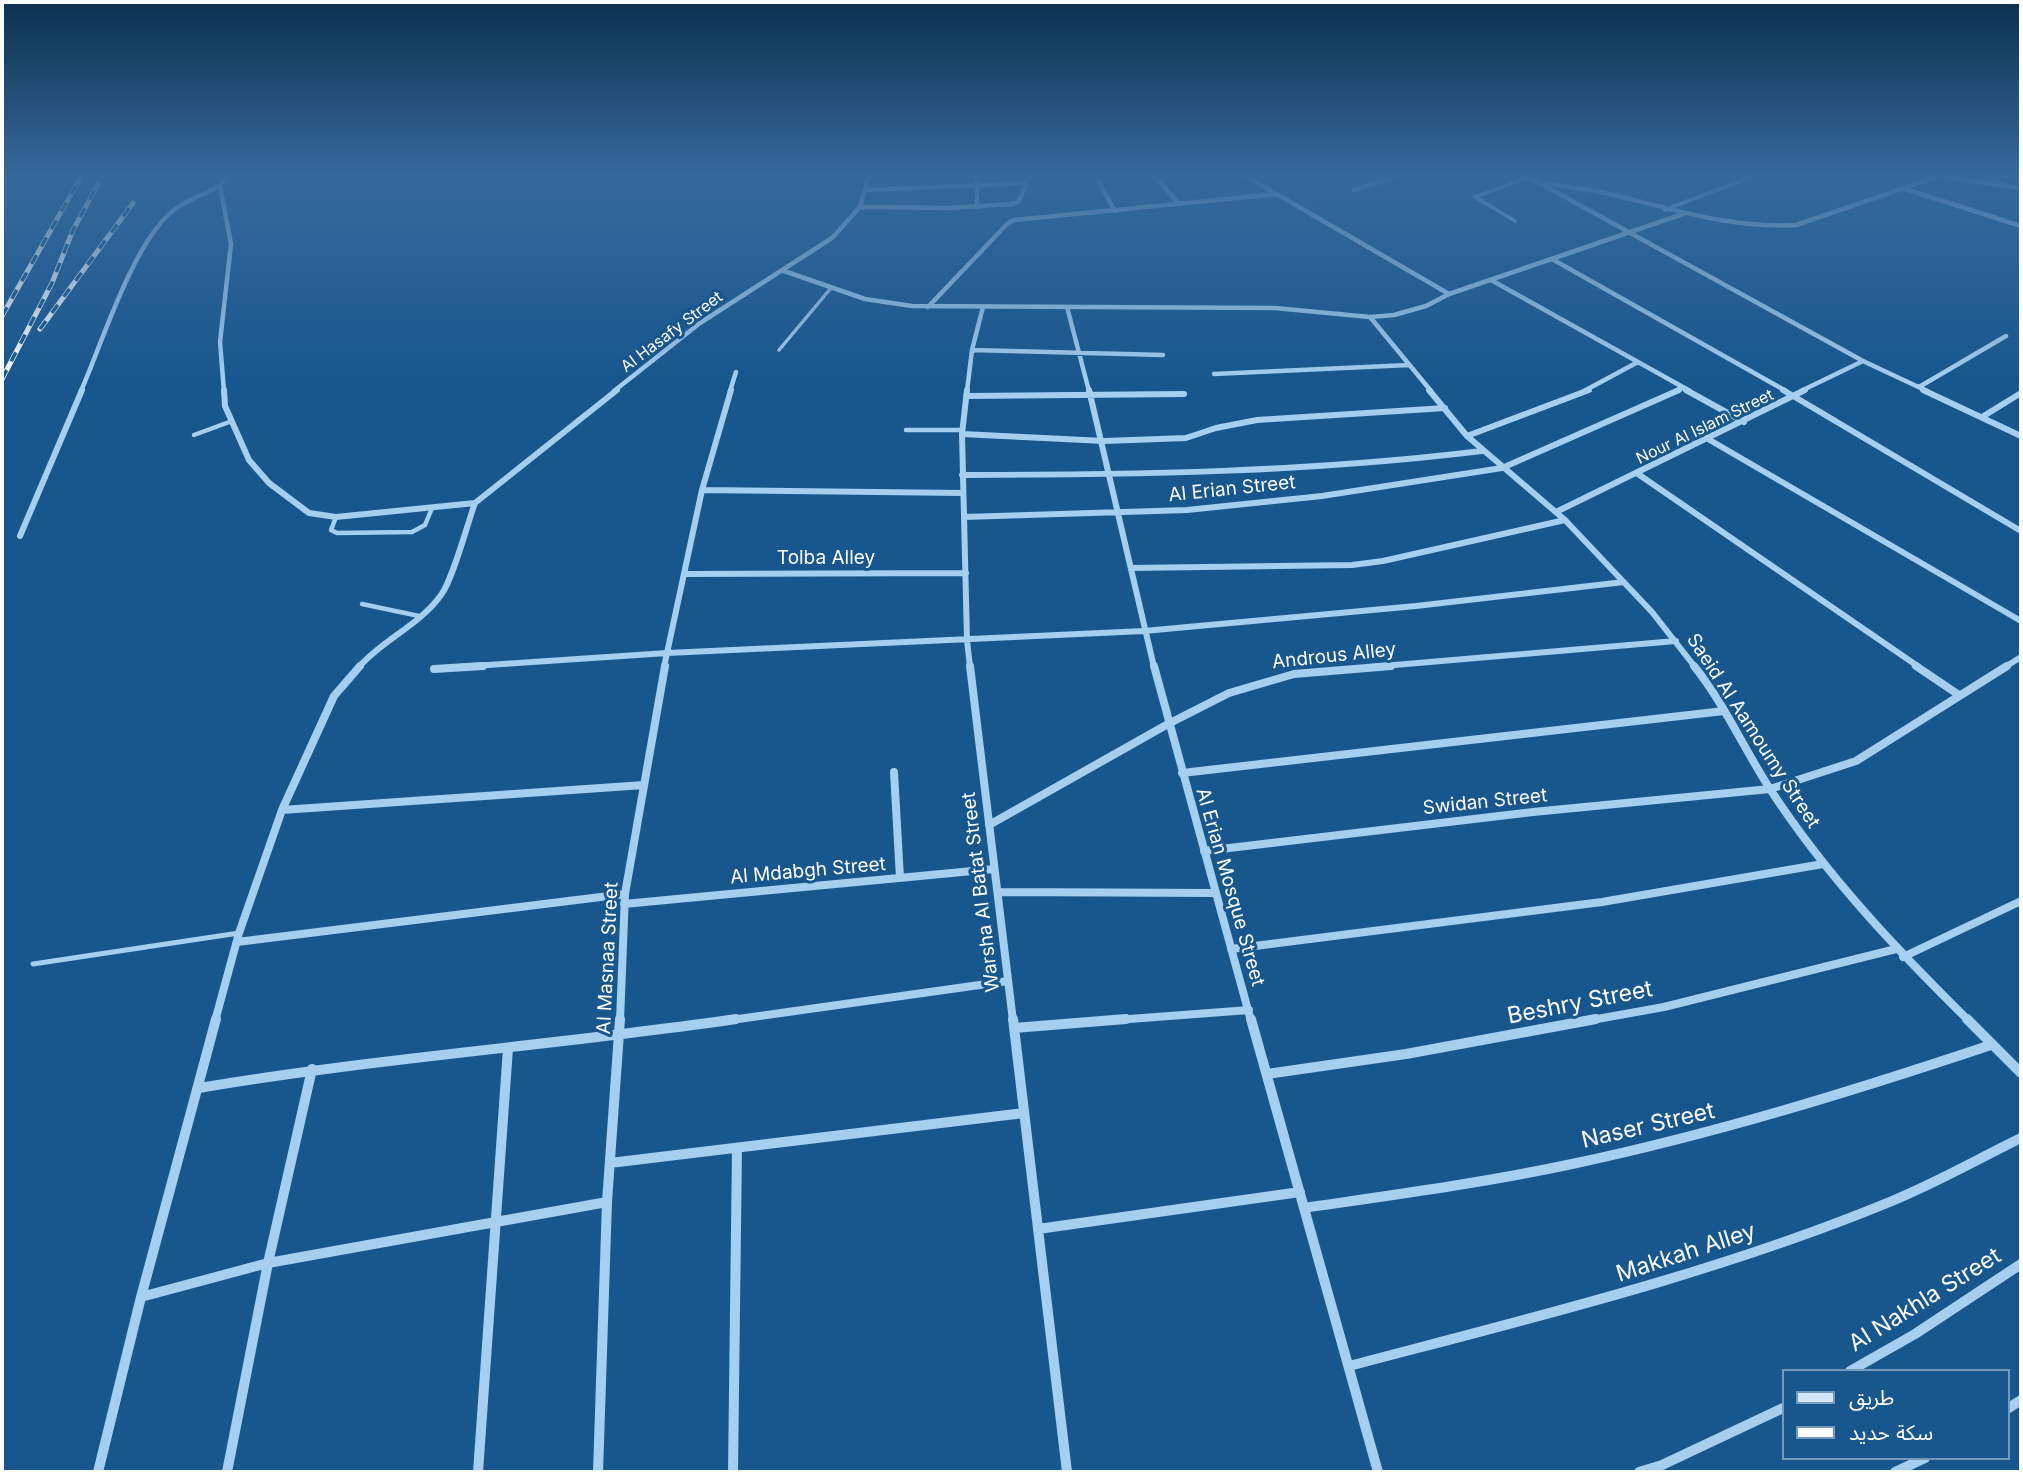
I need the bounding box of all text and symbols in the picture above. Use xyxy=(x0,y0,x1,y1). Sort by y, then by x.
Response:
street label: Al Hasafy Street xyxy=(617,288,727,376)
street label: Nour Al Islam Street xyxy=(1633,385,1777,469)
street label: Al Erian Street xyxy=(1167,471,1297,507)
street label: Tolba Alley xyxy=(777,547,875,569)
street label: Saeid Al Aamoumy Street xyxy=(1681,629,1825,833)
street label: Androus Alley xyxy=(1271,638,1397,674)
street label: Swidan Street xyxy=(1422,784,1548,820)
street label: Al Erian Mosque Street xyxy=(1191,785,1269,989)
street label: Warsha Al Batat Street xyxy=(957,791,1005,993)
street label: Al Mdabgh Street xyxy=(729,853,887,889)
street label: Al Masnaa Street xyxy=(593,881,623,1035)
street label: Beshry Street xyxy=(1505,975,1655,1031)
street label: Naser Street xyxy=(1579,1097,1717,1155)
street label: Makkah Alley xyxy=(1613,1217,1759,1289)
street label: Al Nakhla Street xyxy=(1844,1242,2006,1358)
legend xyxy=(1782,1369,2009,1460)
text: طريق xyxy=(1849,1385,1894,1410)
text: سكة حديد xyxy=(1849,1420,1933,1445)

